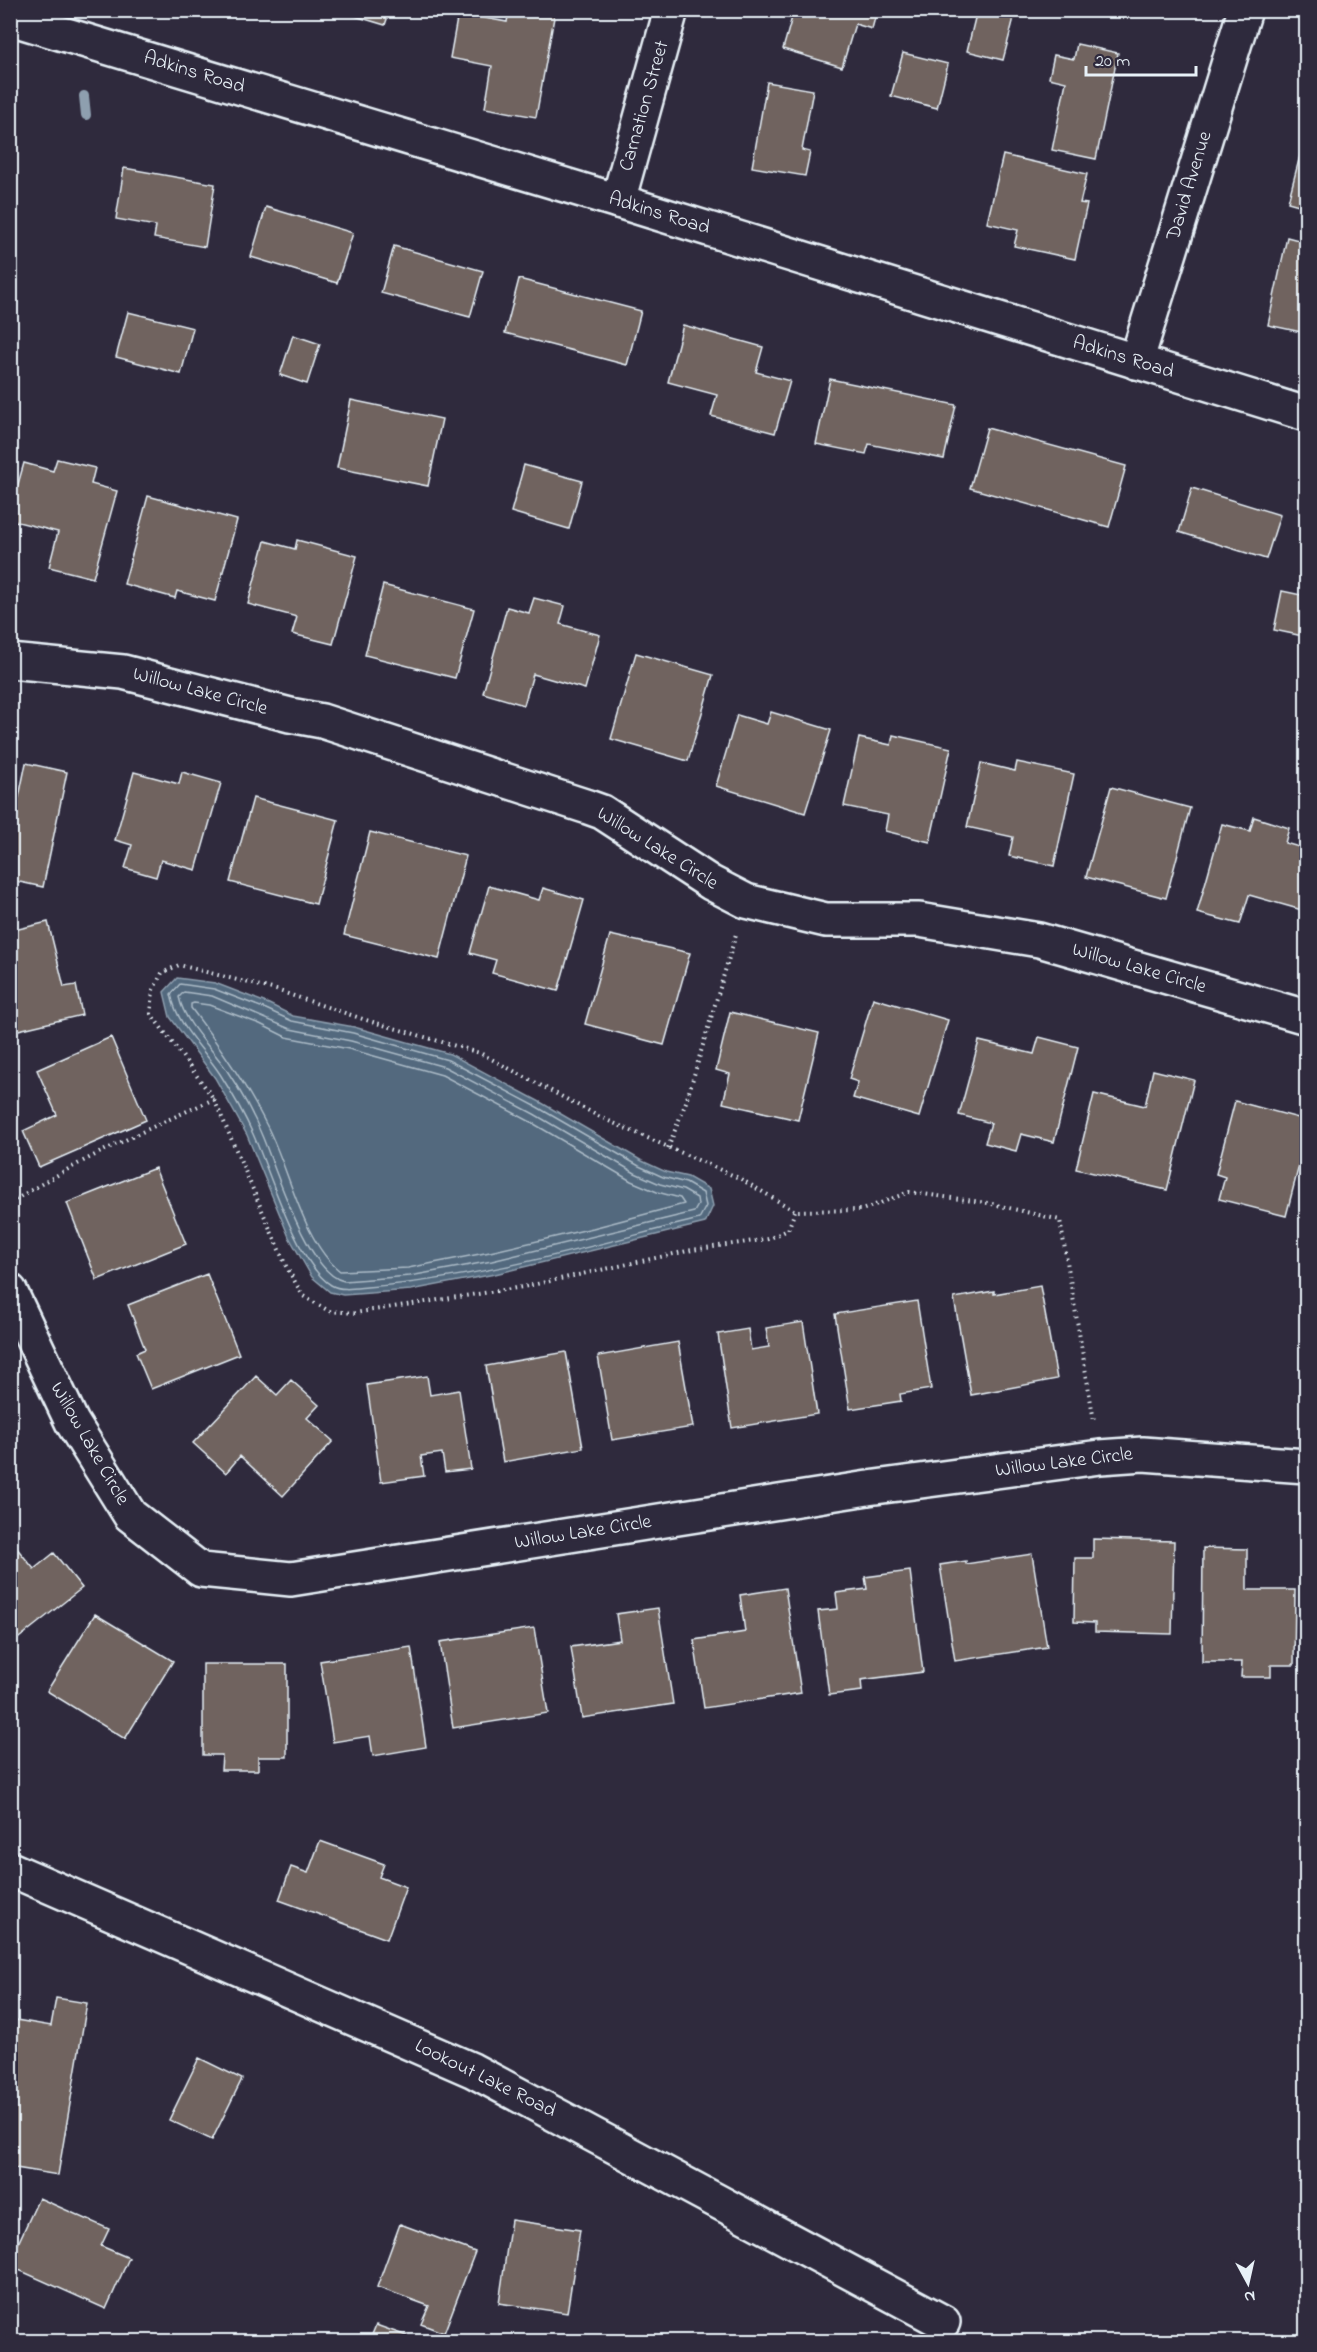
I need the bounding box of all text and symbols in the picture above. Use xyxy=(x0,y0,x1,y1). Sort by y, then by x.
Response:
street label: Carnation Street xyxy=(613,37,678,175)
scale bar xyxy=(1086,39,1196,77)
street label: Adkins Road xyxy=(140,44,248,102)
text: 20 m xyxy=(1095,49,1130,75)
street label: David Avenue xyxy=(1159,128,1220,245)
street label: Adkins Road xyxy=(605,185,713,243)
street label: Adkins Road xyxy=(1069,329,1177,387)
street label: Willow Lake Circle xyxy=(129,660,271,724)
street label: Willow Lake Circle xyxy=(591,800,723,898)
street label: Willow Lake Circle xyxy=(1069,936,1209,1002)
street label: Willow Lake Circle xyxy=(42,1377,136,1511)
street label: Willow Lake Circle xyxy=(994,1440,1134,1486)
street label: Willow Lake Circle xyxy=(512,1508,654,1558)
street label: Lookout Lake Road xyxy=(409,2032,561,2126)
north arrow xyxy=(1218,2253,1278,2313)
text: N xyxy=(1243,2283,1257,2309)

